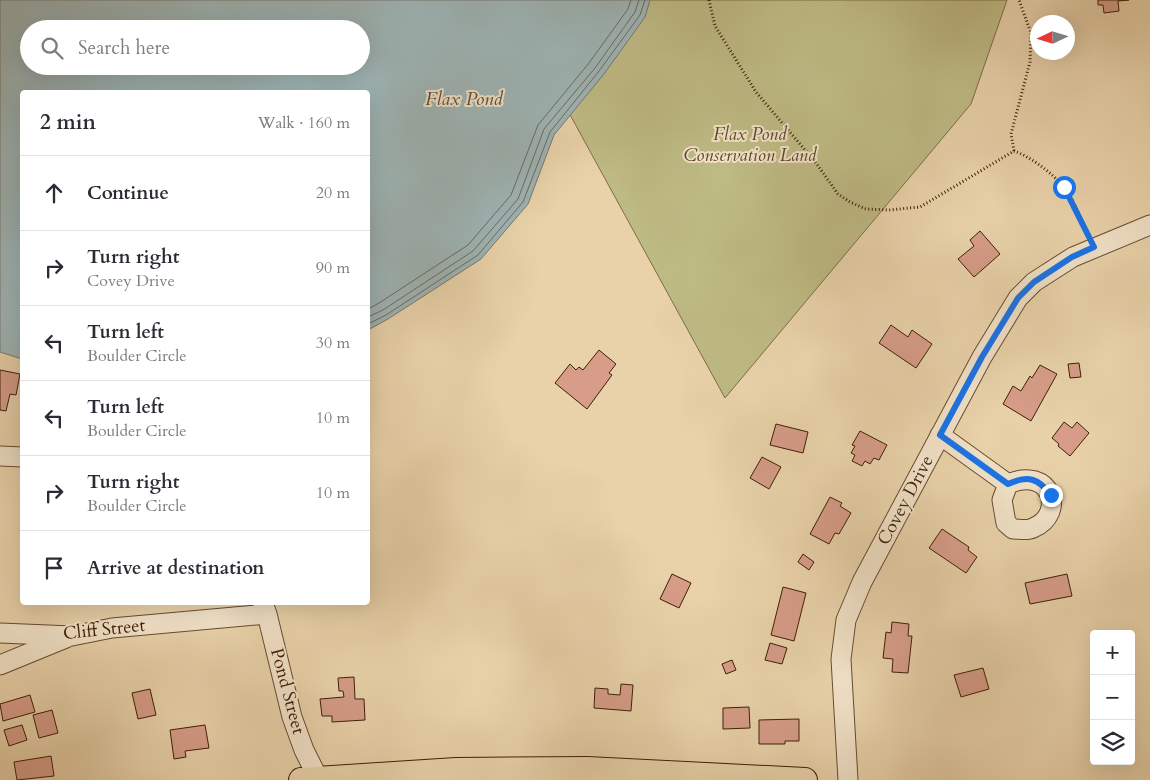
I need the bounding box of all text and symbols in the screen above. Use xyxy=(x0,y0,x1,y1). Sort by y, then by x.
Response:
north arrow xyxy=(1030,15,1075,60)
search box xyxy=(20,20,370,75)
icon: search xyxy=(38,34,66,62)
text: Search here xyxy=(78,35,170,61)
water label: Flax Pond xyxy=(425,86,504,112)
text: 2 min xyxy=(40,108,96,137)
text: Walk · 160 m xyxy=(258,112,350,134)
park label: Flax Pond Conservation Land xyxy=(683,122,818,168)
route start xyxy=(1053,176,1076,199)
icon: ahead xyxy=(40,179,68,207)
text: Continue xyxy=(87,180,169,206)
text: 20 m xyxy=(316,182,350,204)
text: Turn right xyxy=(87,244,179,270)
icon: right xyxy=(40,254,68,282)
text: 90 m xyxy=(316,257,350,279)
text: Covey Drive xyxy=(87,270,175,292)
text: Turn left xyxy=(87,319,164,345)
icon: left xyxy=(40,329,68,357)
text: 30 m xyxy=(316,332,350,354)
text: Boulder Circle xyxy=(87,345,187,367)
text: Turn left xyxy=(87,394,164,420)
icon: left xyxy=(40,404,68,432)
text: 10 m xyxy=(316,407,350,429)
text: Boulder Circle xyxy=(87,420,187,442)
street label: Covey Drive xyxy=(871,451,940,550)
text: Turn right xyxy=(87,469,179,495)
icon: right xyxy=(40,479,68,507)
text: 10 m xyxy=(316,482,350,504)
route end xyxy=(1040,484,1063,507)
text: Boulder Circle xyxy=(87,495,187,517)
icon: arrive xyxy=(40,554,68,582)
text: Arrive at destination xyxy=(87,555,264,581)
street label: Cliff Street xyxy=(62,613,147,646)
map controls xyxy=(1090,630,1135,765)
button: + xyxy=(1090,630,1135,675)
street label: Pond Street xyxy=(264,645,311,737)
button: − xyxy=(1090,675,1135,720)
button: layers xyxy=(1090,720,1135,765)

